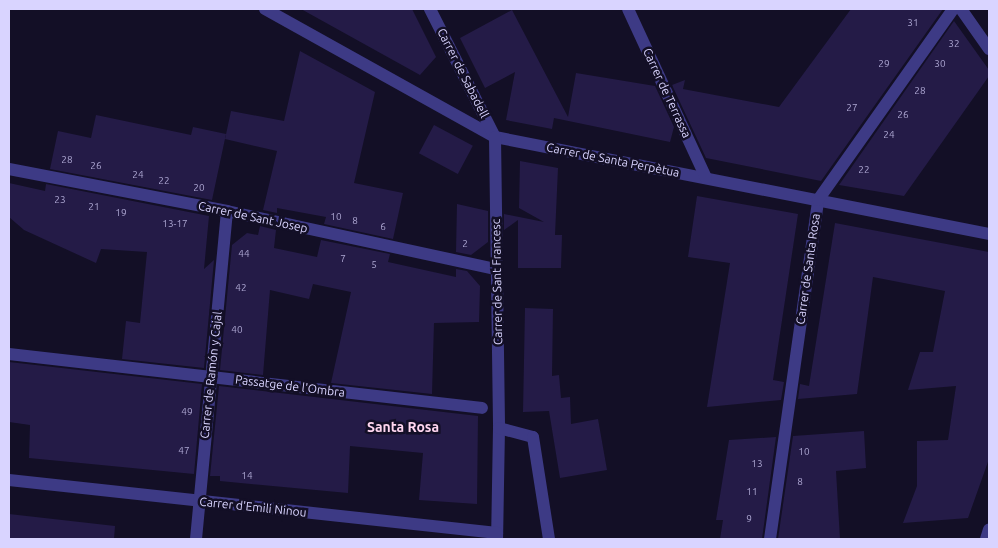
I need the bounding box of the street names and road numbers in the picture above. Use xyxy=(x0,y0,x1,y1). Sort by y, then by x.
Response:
street label: Carrer de Sabadell xyxy=(434,26,492,120)
street label: Carrer de Terrassa xyxy=(640,46,694,140)
street label: Carrer de Santa Perpètua xyxy=(545,140,681,180)
street label: Carrer de Sant Josep xyxy=(197,198,309,236)
street label: Carrer de Santa Rosa xyxy=(793,213,823,325)
street label: Carrer de Sant Francesc xyxy=(489,219,505,345)
street label: Carrer de Ramón y Cajal xyxy=(197,311,225,439)
street label: Passatge de l'Ombra xyxy=(234,372,346,400)
street label: Carrer d'Emili Ninou xyxy=(199,494,307,520)

